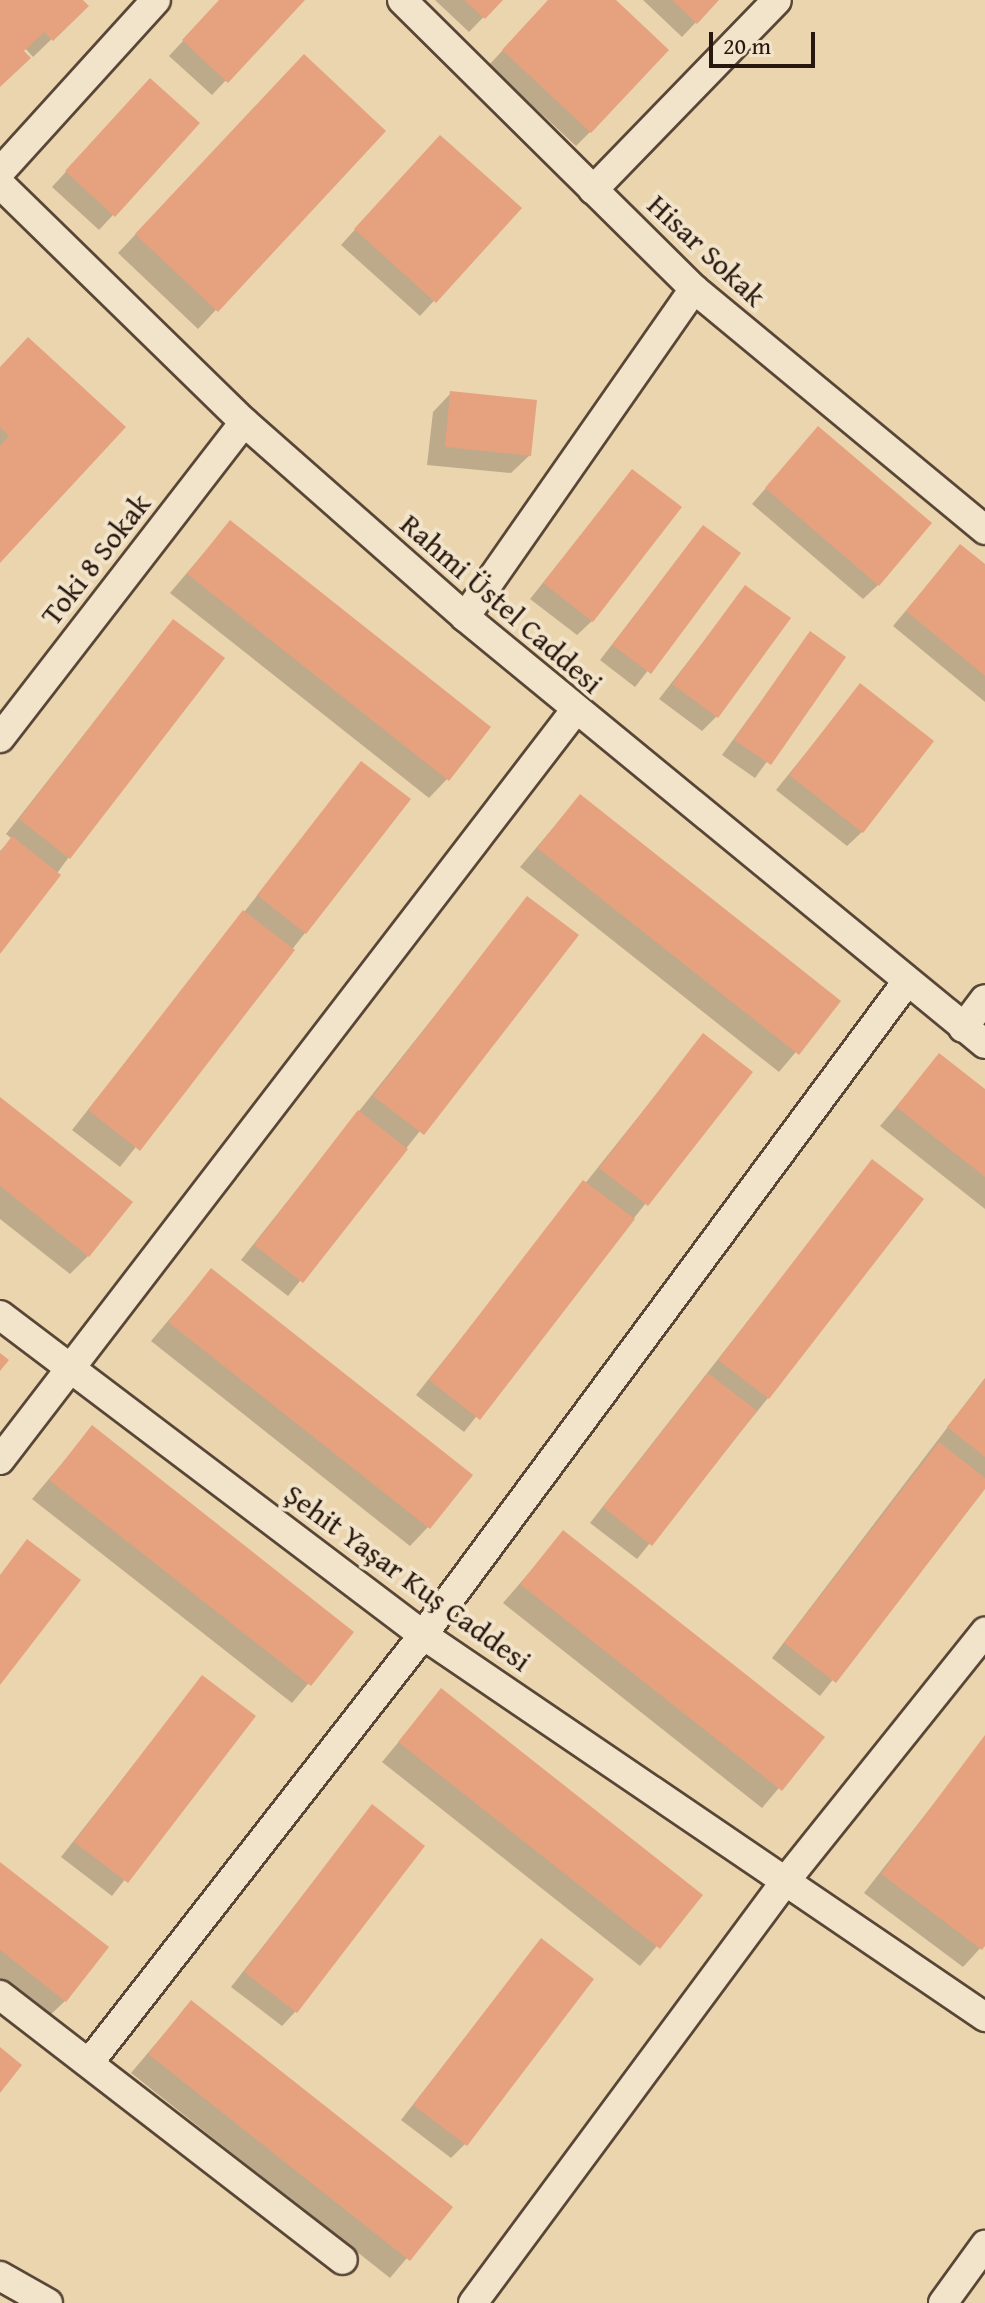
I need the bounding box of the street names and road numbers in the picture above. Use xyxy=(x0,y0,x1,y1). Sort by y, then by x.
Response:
street label: Hisar Sokak xyxy=(641,186,773,314)
street label: Toki 8 Sokak xyxy=(33,486,157,632)
street label: Rahmi Üstel Caddesi xyxy=(394,505,610,701)
street label: Şehit Yaşar Kuş Caddesi xyxy=(278,1475,538,1679)

